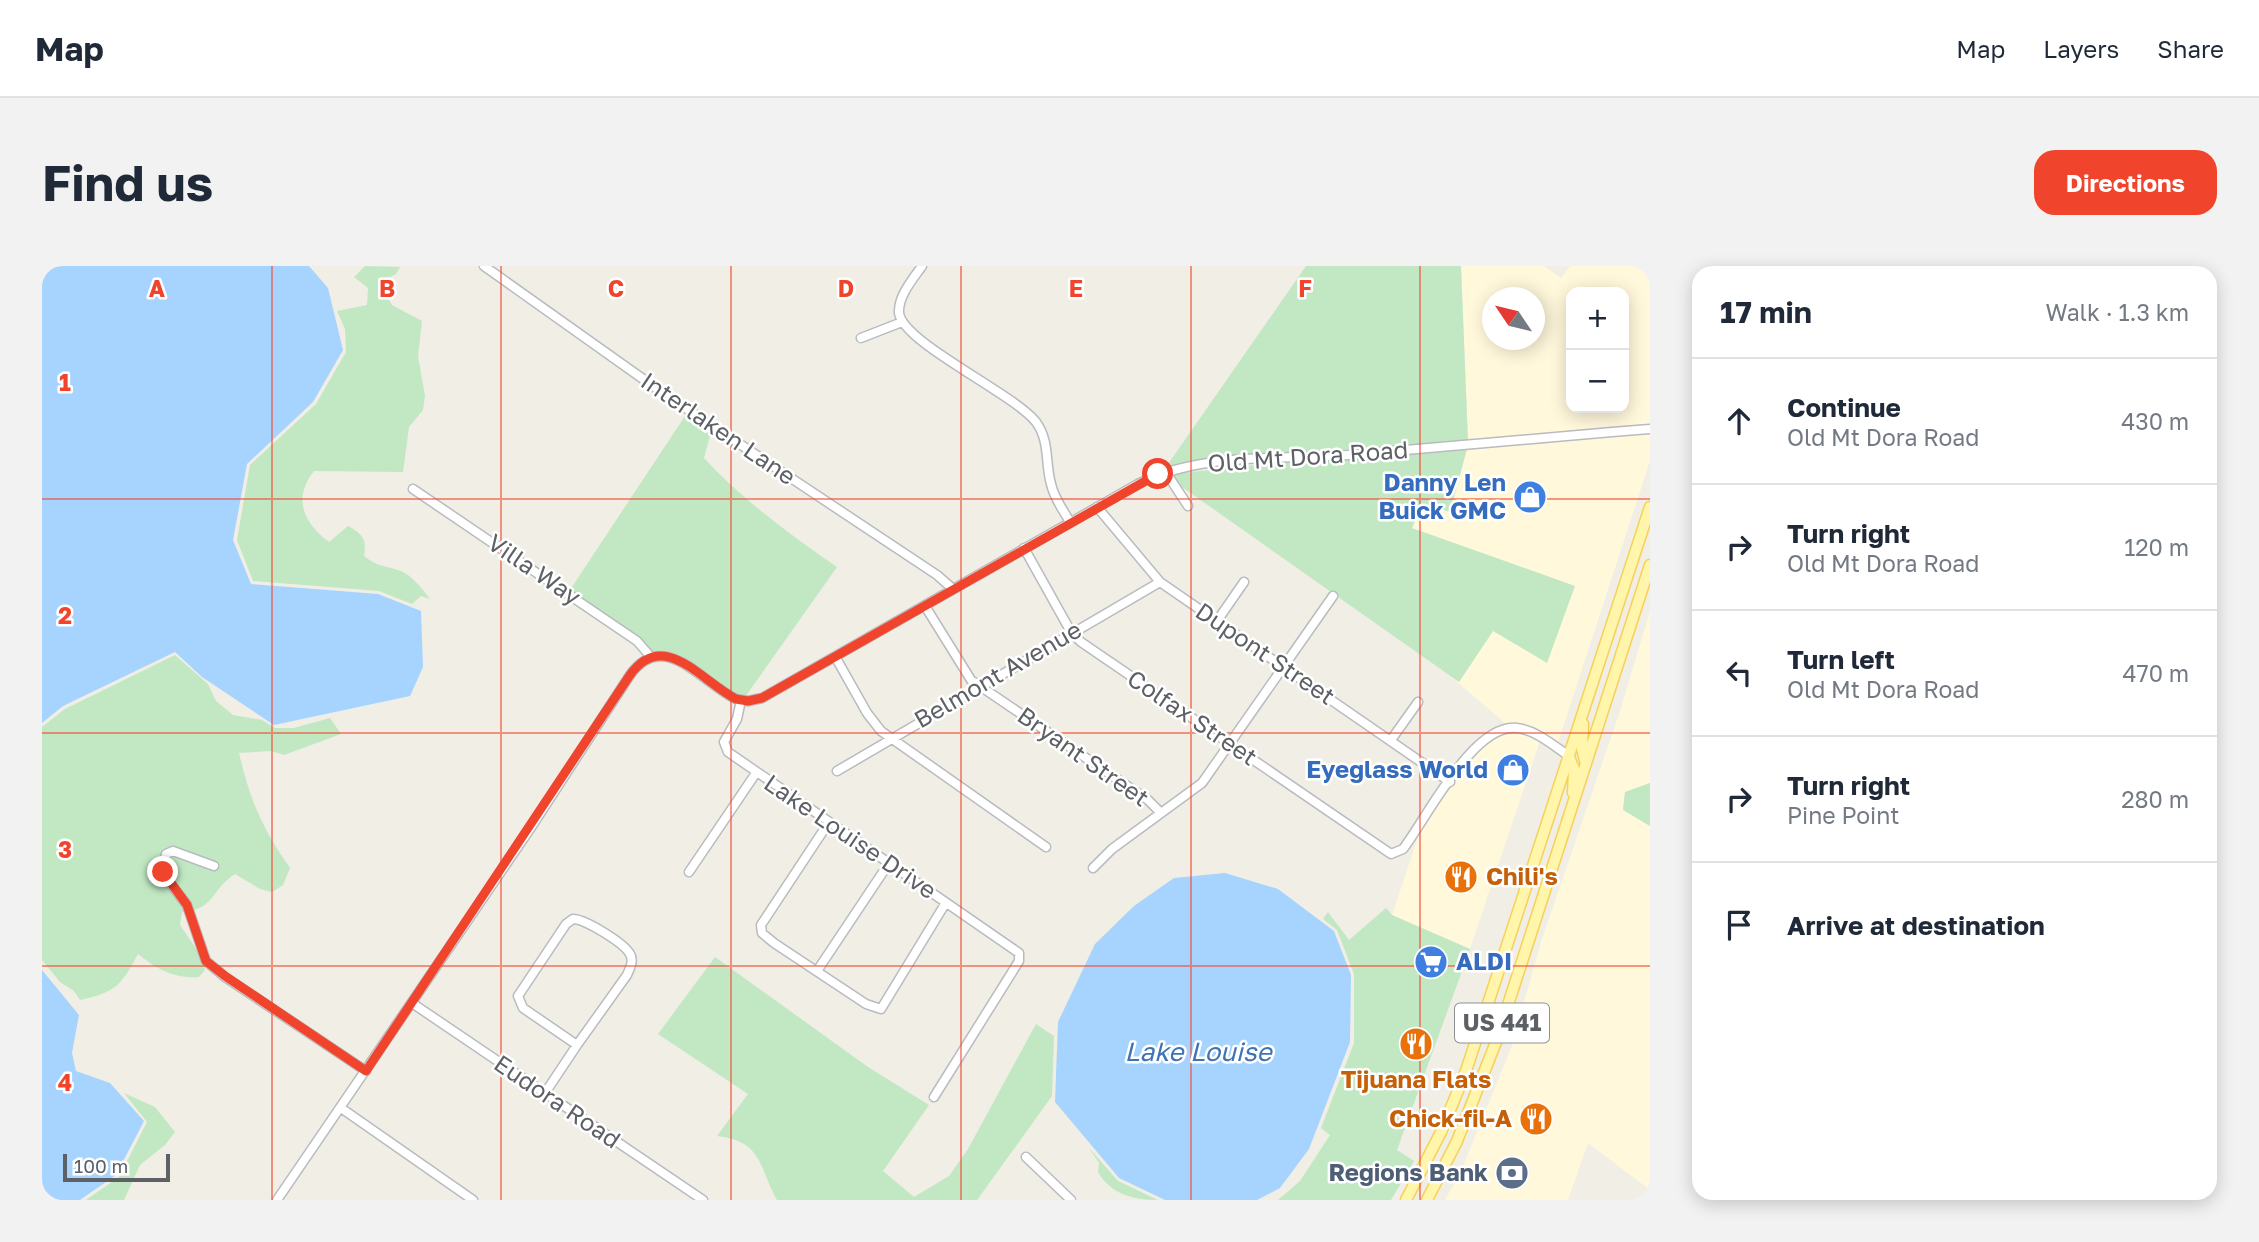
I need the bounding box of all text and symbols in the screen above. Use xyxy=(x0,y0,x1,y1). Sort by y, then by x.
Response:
text: Map xyxy=(35,29,104,68)
text: Map xyxy=(1956,34,2005,63)
text: Layers xyxy=(2043,34,2119,63)
text: Share xyxy=(2157,34,2224,63)
button: Directions xyxy=(2034,150,2217,215)
text: Find us xyxy=(42,153,213,212)
text: A xyxy=(149,274,166,302)
text: B xyxy=(379,274,395,302)
text: C xyxy=(608,274,624,302)
text: D xyxy=(838,274,854,302)
text: E xyxy=(1069,274,1083,302)
text: F xyxy=(1298,274,1312,302)
north arrow xyxy=(1482,287,1545,350)
map controls xyxy=(1566,287,1629,413)
button: + xyxy=(1566,287,1629,350)
text: 17 min xyxy=(1720,294,1812,330)
text: Walk · 1.3 km xyxy=(2045,298,2189,326)
button: − xyxy=(1566,350,1629,413)
street label: Interlaken Lane xyxy=(636,365,802,490)
text: 1 xyxy=(59,368,71,396)
text: Continue xyxy=(1787,392,1901,423)
icon: ahead xyxy=(1720,402,1758,440)
text: 430 m xyxy=(2121,407,2189,435)
text: Old Mt Dora Road xyxy=(1787,423,1980,451)
street label: Old Mt Dora Road xyxy=(1207,434,1409,477)
route start xyxy=(1142,458,1173,489)
place label: Danny Len Buick GMC xyxy=(1378,467,1506,524)
shop icon: Danny Len Buick GMC xyxy=(1511,478,1549,516)
text: Turn right xyxy=(1787,518,1910,549)
street label: Villa Way xyxy=(483,527,587,610)
icon: right xyxy=(1720,528,1758,566)
text: 120 m xyxy=(2124,533,2189,561)
text: Old Mt Dora Road xyxy=(1787,549,1980,577)
street label: Dupont Street xyxy=(1191,596,1341,710)
text: 2 xyxy=(58,601,72,629)
street label: Belmont Avenue xyxy=(909,614,1086,733)
text: Turn left xyxy=(1787,644,1895,675)
icon: left xyxy=(1720,654,1758,692)
text: 470 m xyxy=(2122,659,2189,687)
street label: Colfax Street xyxy=(1123,663,1263,771)
text: Old Mt Dora Road xyxy=(1787,675,1980,703)
street label: Bryant Street xyxy=(1013,700,1155,812)
shop icon: Eyeglass World xyxy=(1494,751,1532,789)
place label: Eyeglass World xyxy=(1306,754,1488,783)
street label: Lake Louise Drive xyxy=(759,767,942,904)
text: Turn right xyxy=(1787,770,1910,801)
icon: right xyxy=(1720,780,1758,818)
text: 280 m xyxy=(2121,785,2189,813)
text: Pine Point xyxy=(1787,801,1899,829)
text: 3 xyxy=(58,835,72,863)
route end xyxy=(147,856,178,887)
restaurant icon: Chili's xyxy=(1442,858,1480,896)
place label: Chili's xyxy=(1486,861,1558,890)
icon: arrive xyxy=(1720,906,1758,944)
text: Arrive at destination xyxy=(1787,910,2045,941)
supermarket icon: ALDI xyxy=(1412,943,1450,981)
place label: ALDI xyxy=(1456,946,1512,975)
road number: US 441 xyxy=(1455,1003,1549,1042)
restaurant icon: Tijuana Flats xyxy=(1397,1025,1435,1063)
water label: Lake Louise xyxy=(1124,1036,1274,1067)
street label: Eudora Road xyxy=(489,1048,626,1154)
place label: Tijuana Flats xyxy=(1341,1064,1491,1093)
text: 4 xyxy=(58,1068,72,1096)
restaurant icon: Chick-fil-A xyxy=(1517,1100,1555,1138)
place label: Chick-fil-A xyxy=(1389,1103,1512,1132)
scale bar xyxy=(63,1151,170,1183)
text: 100 m xyxy=(74,1154,128,1177)
bank icon: Regions Bank xyxy=(1493,1154,1531,1192)
place label: Regions Bank xyxy=(1329,1157,1488,1186)

